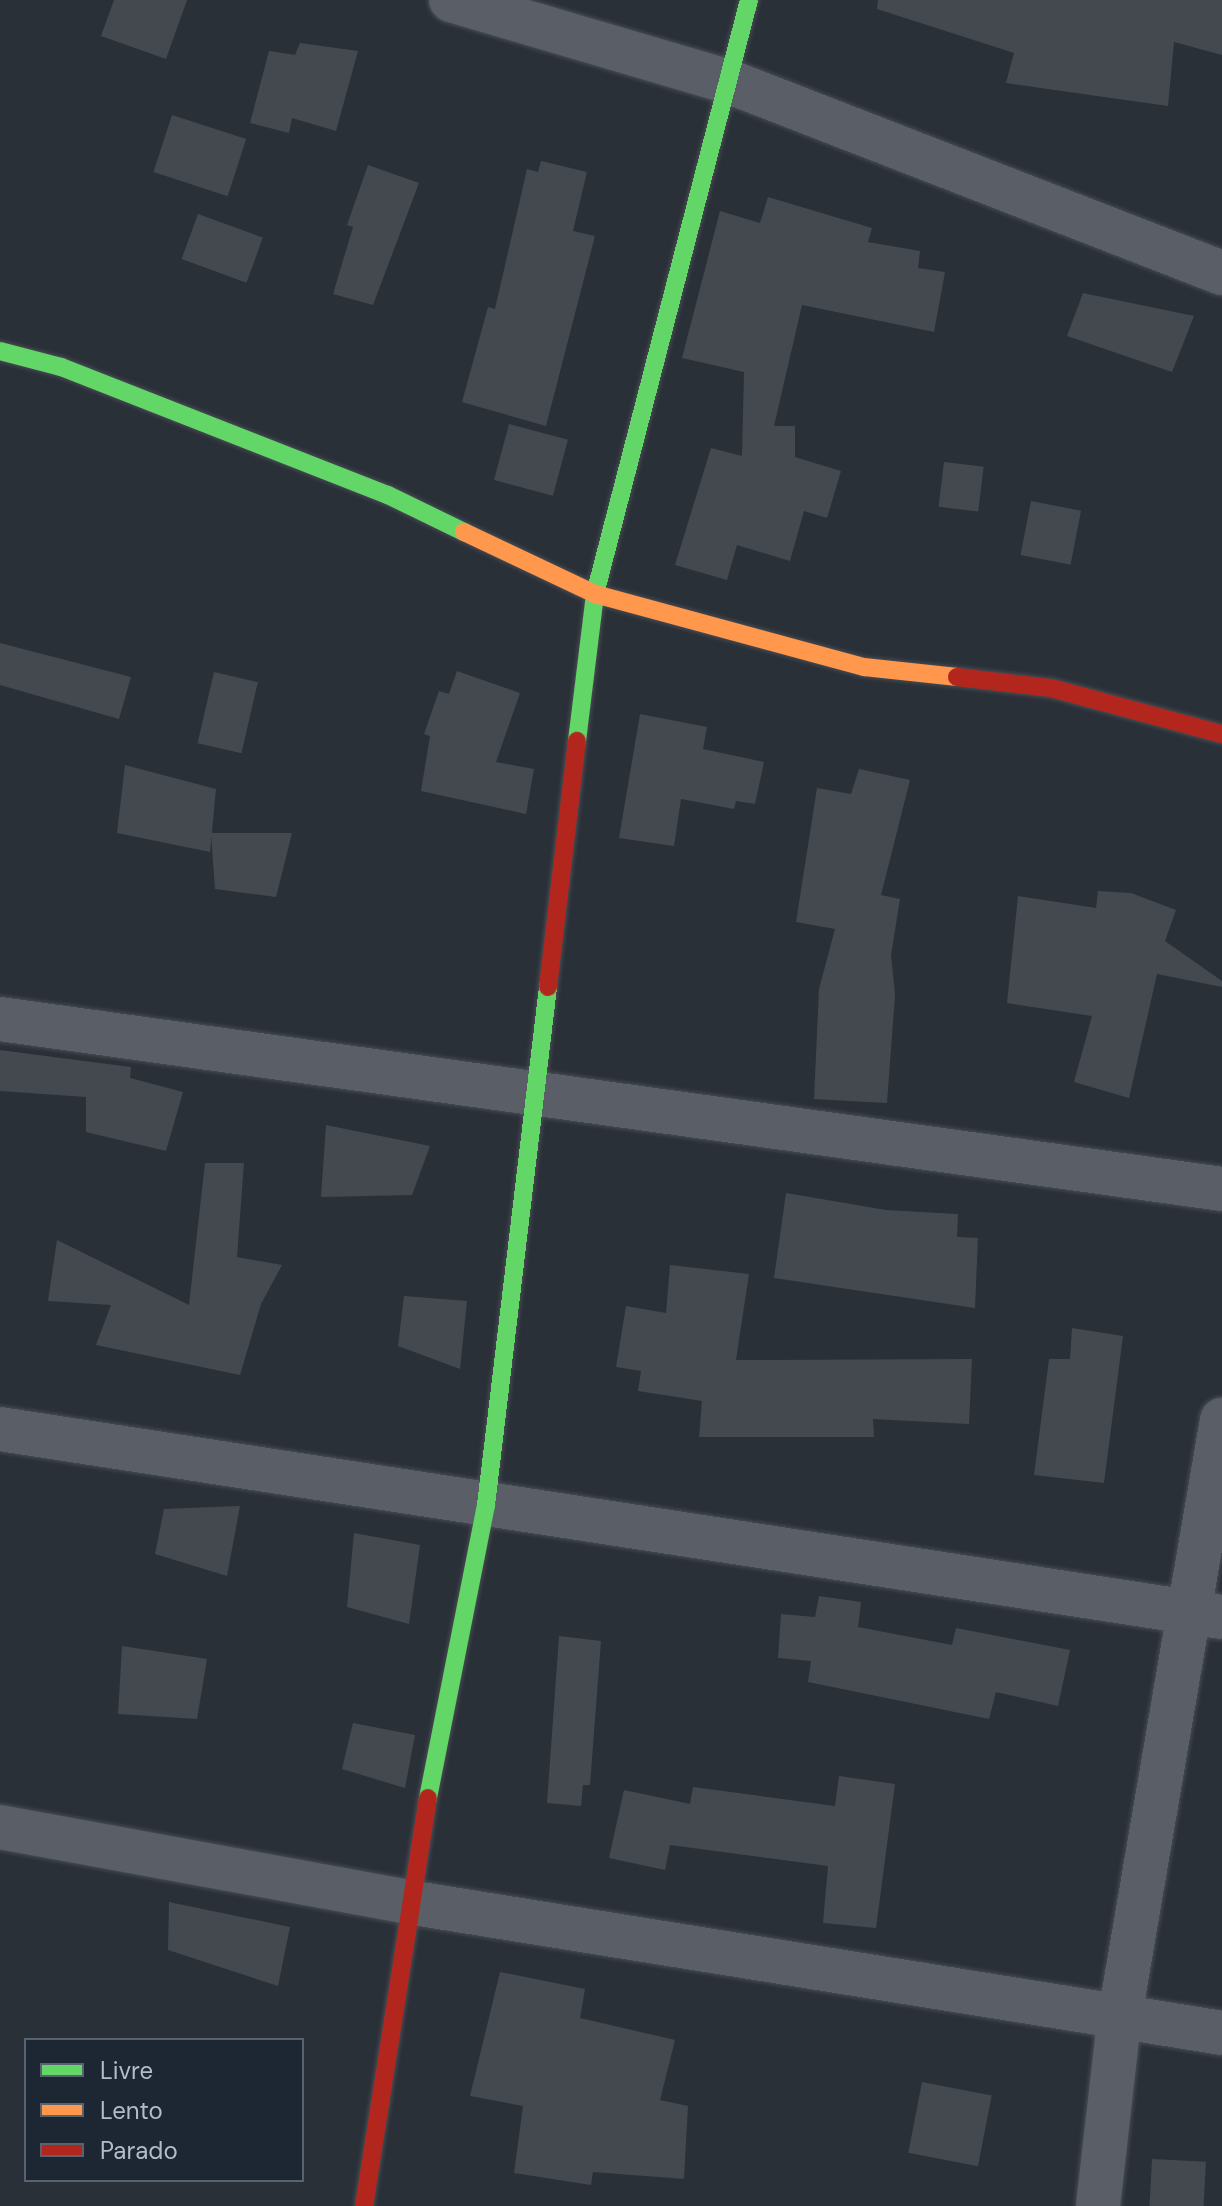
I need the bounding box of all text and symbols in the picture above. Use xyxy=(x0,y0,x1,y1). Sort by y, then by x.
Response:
legend xyxy=(24,2038,304,2182)
text: Livre xyxy=(100,2055,153,2086)
text: Lento xyxy=(100,2095,163,2126)
text: Parado xyxy=(100,2135,178,2166)

